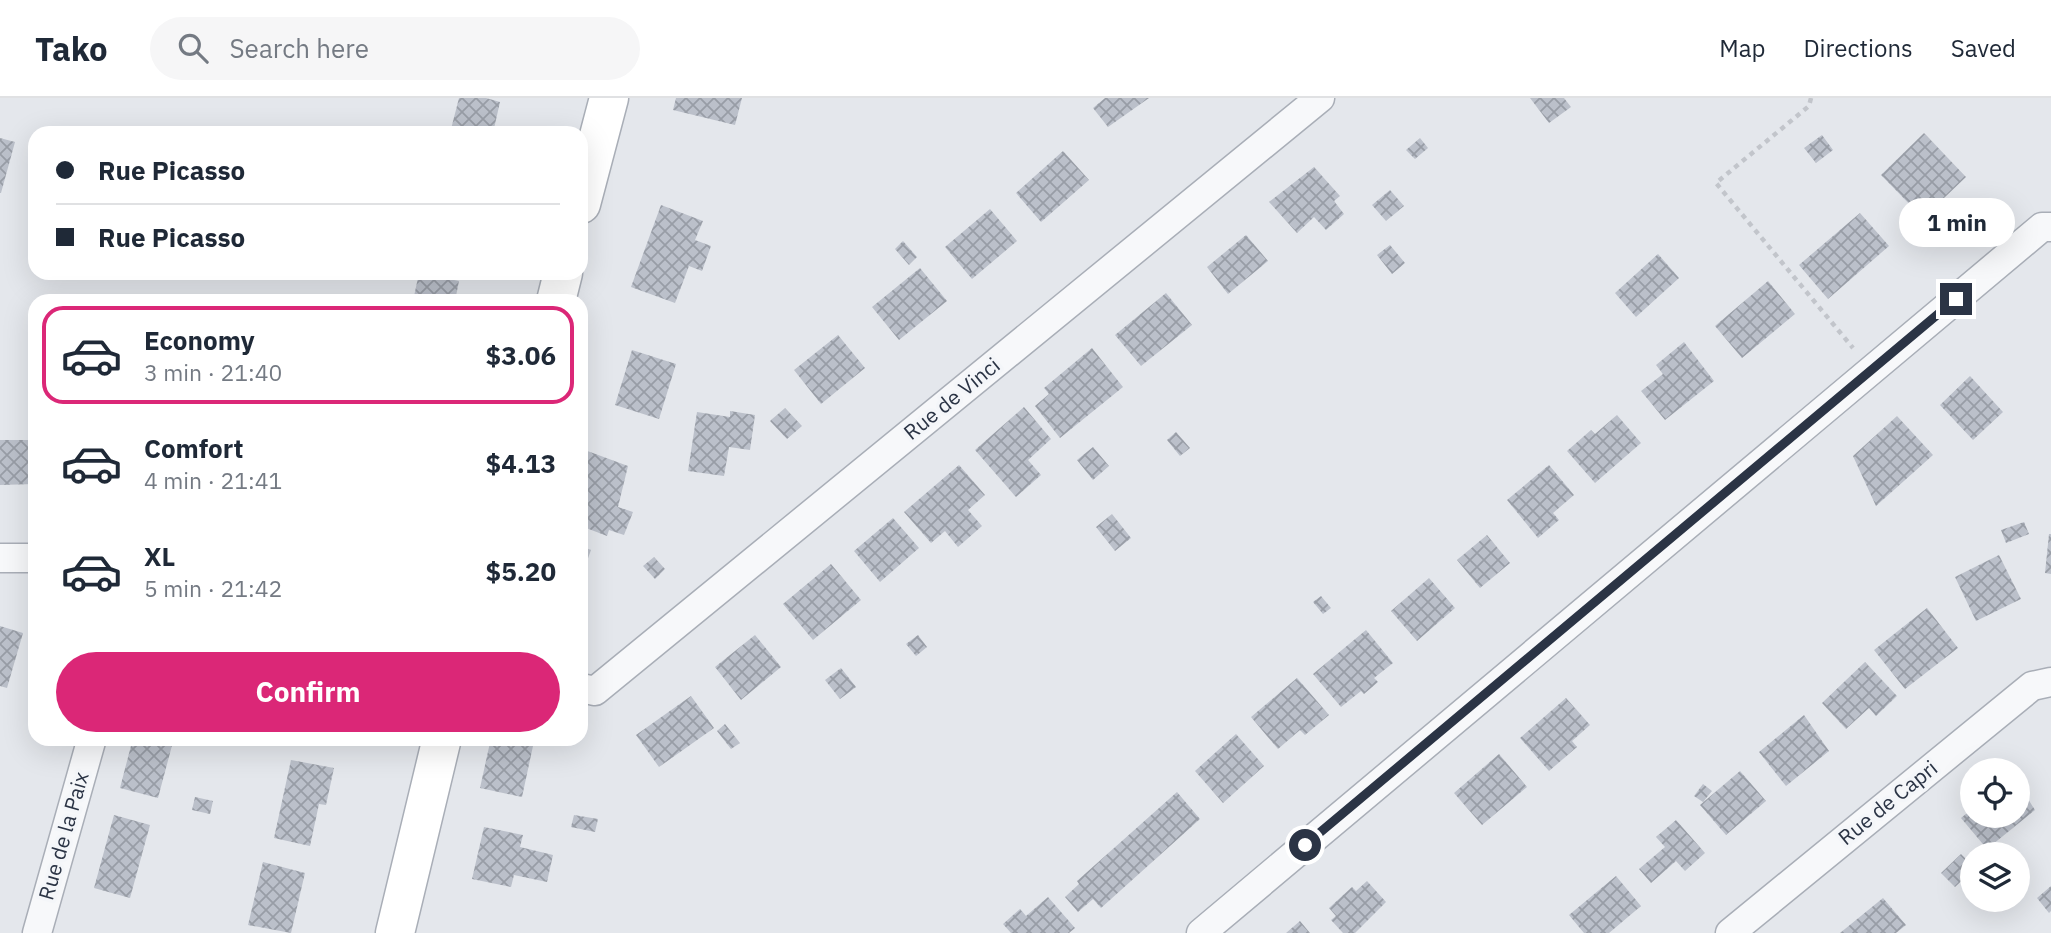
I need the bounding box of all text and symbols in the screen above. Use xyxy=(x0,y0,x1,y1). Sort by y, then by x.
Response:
search box xyxy=(150,17,640,80)
text: Tako xyxy=(35,27,108,70)
icon: search xyxy=(174,29,212,67)
text: Search here xyxy=(230,31,369,65)
text: Map xyxy=(1719,32,1765,64)
text: Directions xyxy=(1803,32,1913,64)
text: Saved xyxy=(1951,32,2016,64)
text: Rue Picasso xyxy=(98,153,245,187)
callout: 1 min xyxy=(1898,198,2014,246)
text: 1 min xyxy=(1927,207,1987,237)
text: Rue Picasso xyxy=(98,220,245,254)
route end xyxy=(1940,283,1972,315)
text: Economy xyxy=(144,323,255,357)
icon: car xyxy=(60,324,123,387)
text: $3.06 xyxy=(486,338,556,372)
street label: Rue de Vinci xyxy=(897,351,1005,446)
text: 3 min · 21:40 xyxy=(144,357,282,387)
text: Comfort xyxy=(144,431,243,465)
icon: car xyxy=(60,432,123,495)
text: $4.13 xyxy=(486,446,556,480)
text: 4 min · 21:41 xyxy=(144,465,282,495)
text: XL xyxy=(144,539,175,573)
icon: car xyxy=(60,540,123,603)
text: $5.20 xyxy=(486,554,556,588)
text: 5 min · 21:42 xyxy=(144,573,282,603)
button: Confirm xyxy=(56,652,560,732)
street label: Rue de Capri xyxy=(1832,754,1943,851)
map controls xyxy=(1960,758,2030,912)
button: locate xyxy=(1960,758,2030,828)
street label: Rue de la Paix xyxy=(31,768,95,903)
route start xyxy=(1289,829,1321,861)
button: layers xyxy=(1960,842,2030,912)

